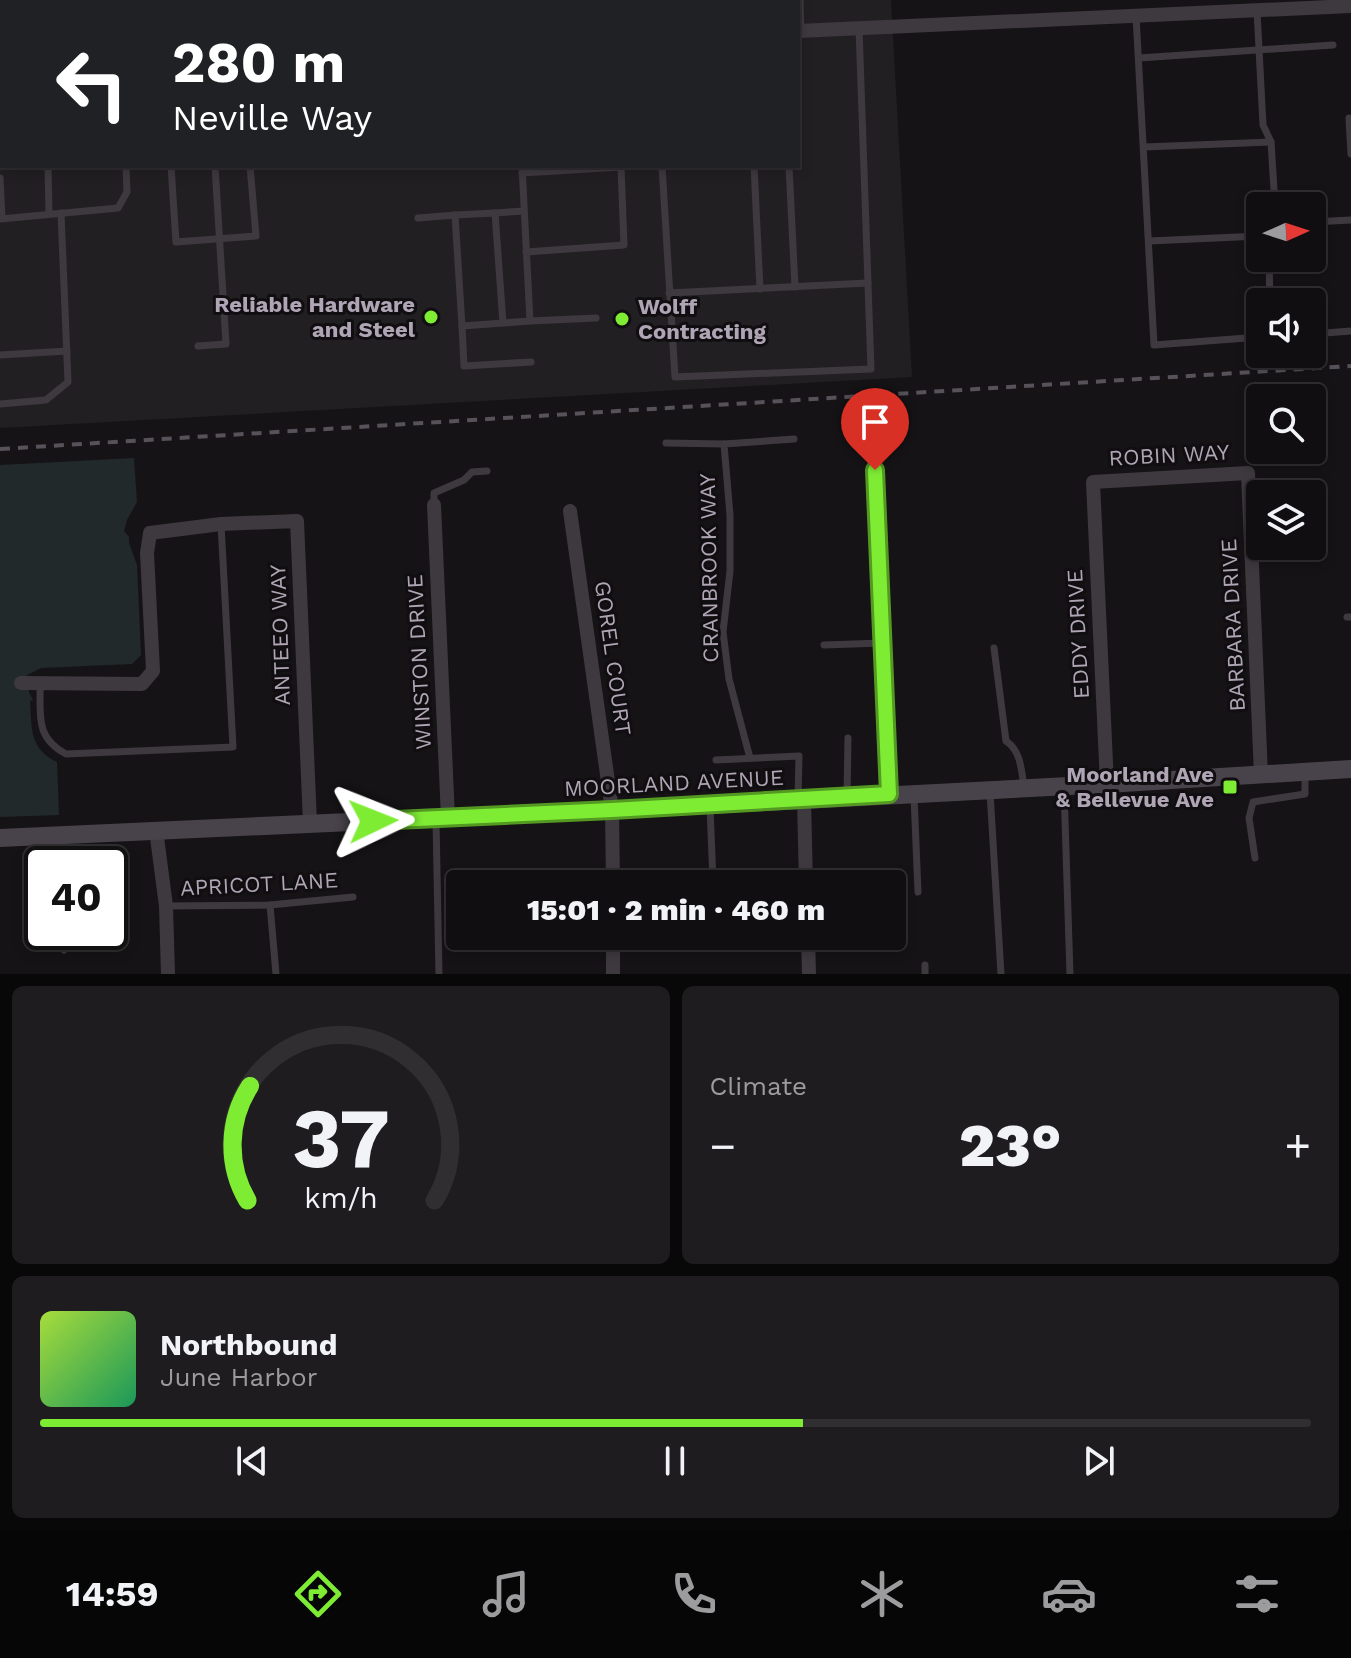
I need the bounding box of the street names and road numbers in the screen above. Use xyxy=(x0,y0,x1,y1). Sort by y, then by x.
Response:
street label: ROBIN WAY xyxy=(1108,439,1230,471)
street label: CRANBROOK WAY xyxy=(695,473,723,663)
street label: BARBARA DRIVE xyxy=(1216,538,1250,712)
street label: ANTEEO WAY xyxy=(265,564,295,706)
street label: EDDY DRIVE xyxy=(1062,569,1094,699)
street label: WINSTON DRIVE xyxy=(402,574,436,750)
street label: GOREL COURT xyxy=(590,579,636,737)
street label: MOORLAND AVENUE xyxy=(564,765,784,801)
street label: APRICOT LANE xyxy=(179,867,339,901)

